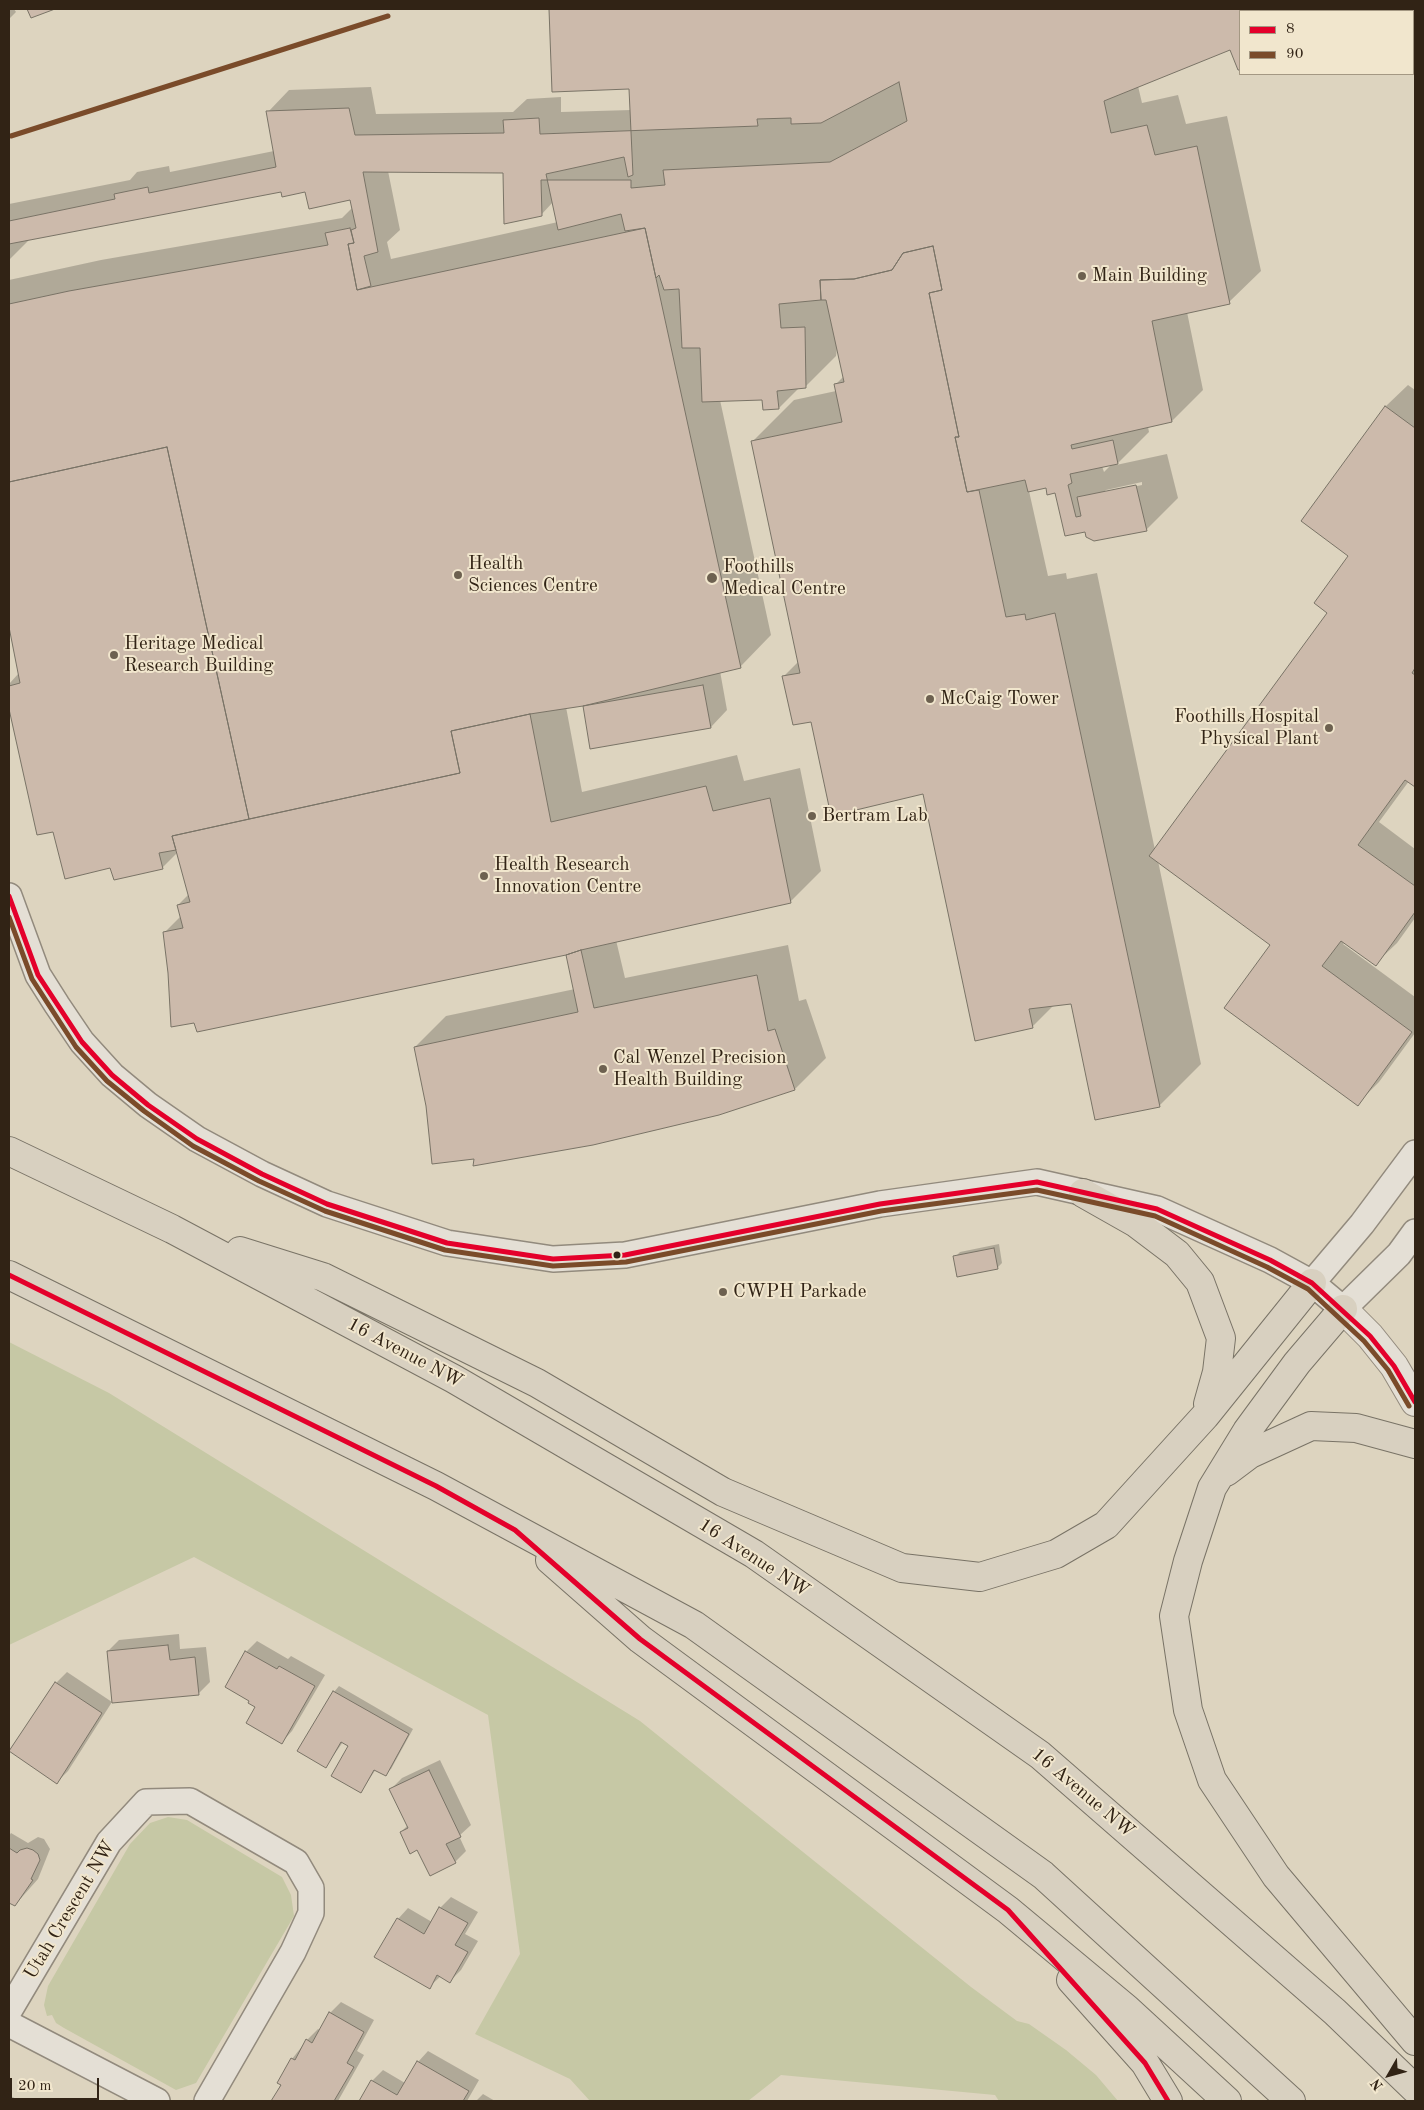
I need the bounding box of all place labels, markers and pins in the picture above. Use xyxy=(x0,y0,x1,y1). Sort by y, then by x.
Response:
place label: Main Building xyxy=(1092,265,1207,287)
marker: Main Building xyxy=(1076,270,1088,282)
place label: Health Sciences Centre xyxy=(468,553,598,597)
place label: Foothills Medical Centre xyxy=(723,556,846,600)
marker: Health Sciences Centre xyxy=(452,569,464,581)
marker: Foothills Medical Centre xyxy=(705,571,719,585)
place label: Heritage Medical Research Building xyxy=(124,633,274,677)
marker: Heritage Medical Research Building xyxy=(108,649,120,661)
place label: McCaig Tower xyxy=(940,688,1059,710)
marker: McCaig Tower xyxy=(924,693,936,705)
place label: Foothills Hospital Physical Plant xyxy=(1174,706,1319,750)
marker: Foothills Hospital Physical Plant xyxy=(1323,722,1335,734)
place label: Bertram Lab xyxy=(822,805,928,827)
marker: Bertram Lab xyxy=(806,810,818,822)
place label: Health Research Innovation Centre xyxy=(494,854,641,898)
marker: Health Research Innovation Centre xyxy=(478,870,490,882)
place label: Cal Wenzel Precision Health Building xyxy=(613,1047,787,1091)
marker: Cal Wenzel Precision Health Building xyxy=(597,1063,609,1075)
unlabelled marker xyxy=(612,1250,622,1260)
place label: CWPH Parkade xyxy=(733,1281,866,1303)
marker: CWPH Parkade xyxy=(717,1286,729,1298)

